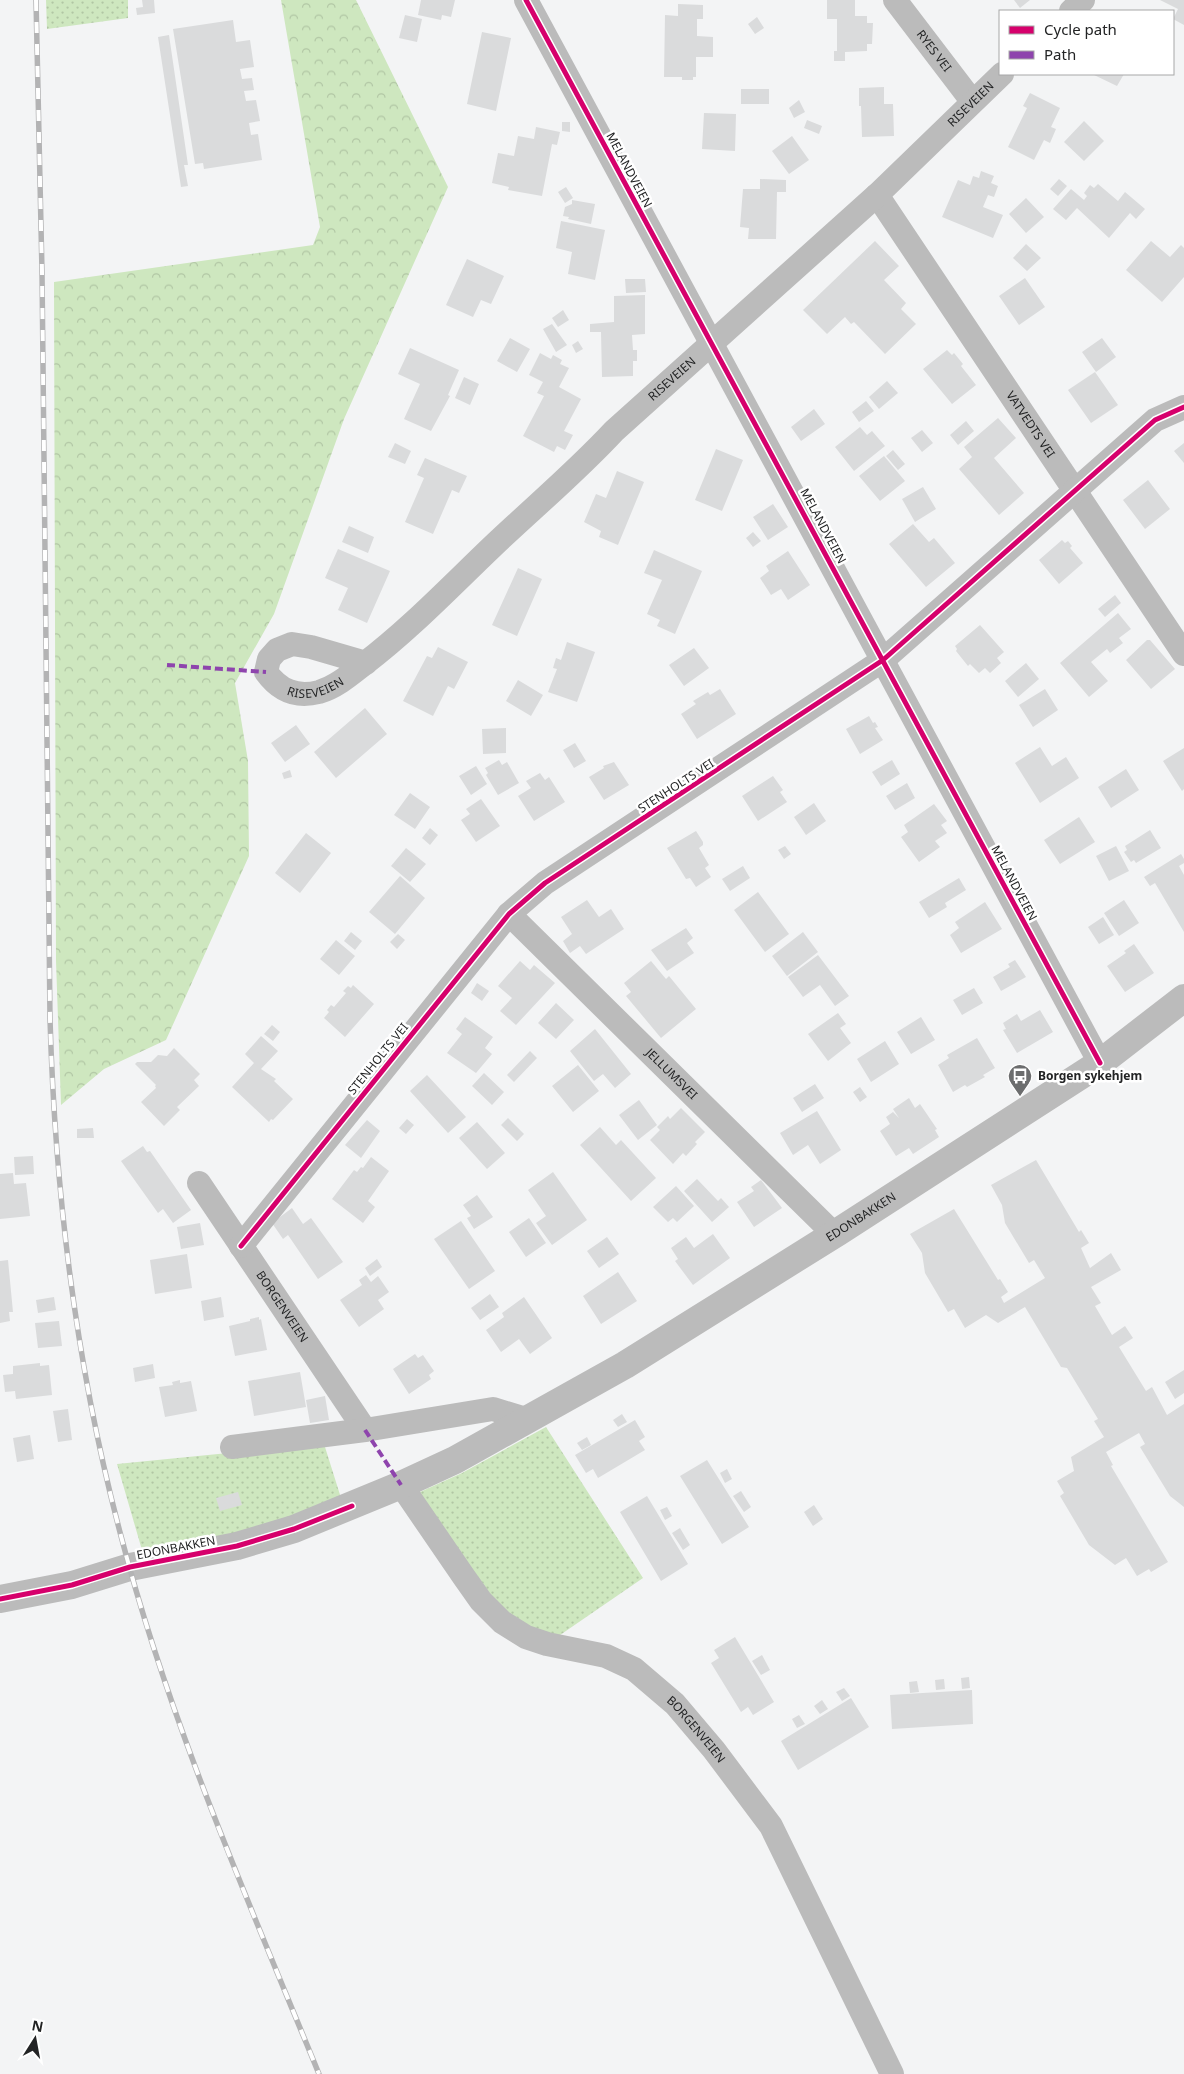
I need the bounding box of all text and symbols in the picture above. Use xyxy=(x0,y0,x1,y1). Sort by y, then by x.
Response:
legend xyxy=(999,10,1174,75)
text: Cycle path xyxy=(1044,19,1117,39)
street label: RYES VEI xyxy=(913,26,956,75)
text: Path xyxy=(1044,44,1076,64)
street label: RISEVEIEN xyxy=(944,77,997,130)
street label: MELANDVEIEN xyxy=(602,129,656,210)
street label: RISEVEIEN xyxy=(644,353,699,404)
street label: VATVEDTS VEI xyxy=(1002,387,1059,461)
street label: MELANDVEIEN xyxy=(796,485,850,566)
street label: RISEVEIEN xyxy=(285,673,347,702)
street label: STENHOLTS VEI xyxy=(634,755,717,817)
street label: MELANDVEIEN xyxy=(987,842,1041,923)
street label: STENHOLTS VEI xyxy=(343,1019,412,1098)
street label: JELLUMSVEI xyxy=(641,1043,702,1103)
bus stop icon: Borgen sykehjem xyxy=(1007,1063,1033,1097)
place label: Borgen sykehjem xyxy=(1038,1067,1142,1084)
street label: EDONBAKKEN xyxy=(822,1188,899,1246)
street label: BORGENVEIEN xyxy=(252,1267,313,1346)
street label: EDONBAKKEN xyxy=(135,1532,217,1563)
street label: BORGENVEIEN xyxy=(663,1692,730,1766)
north arrow xyxy=(10,2014,60,2064)
text: N xyxy=(30,2015,45,2036)

